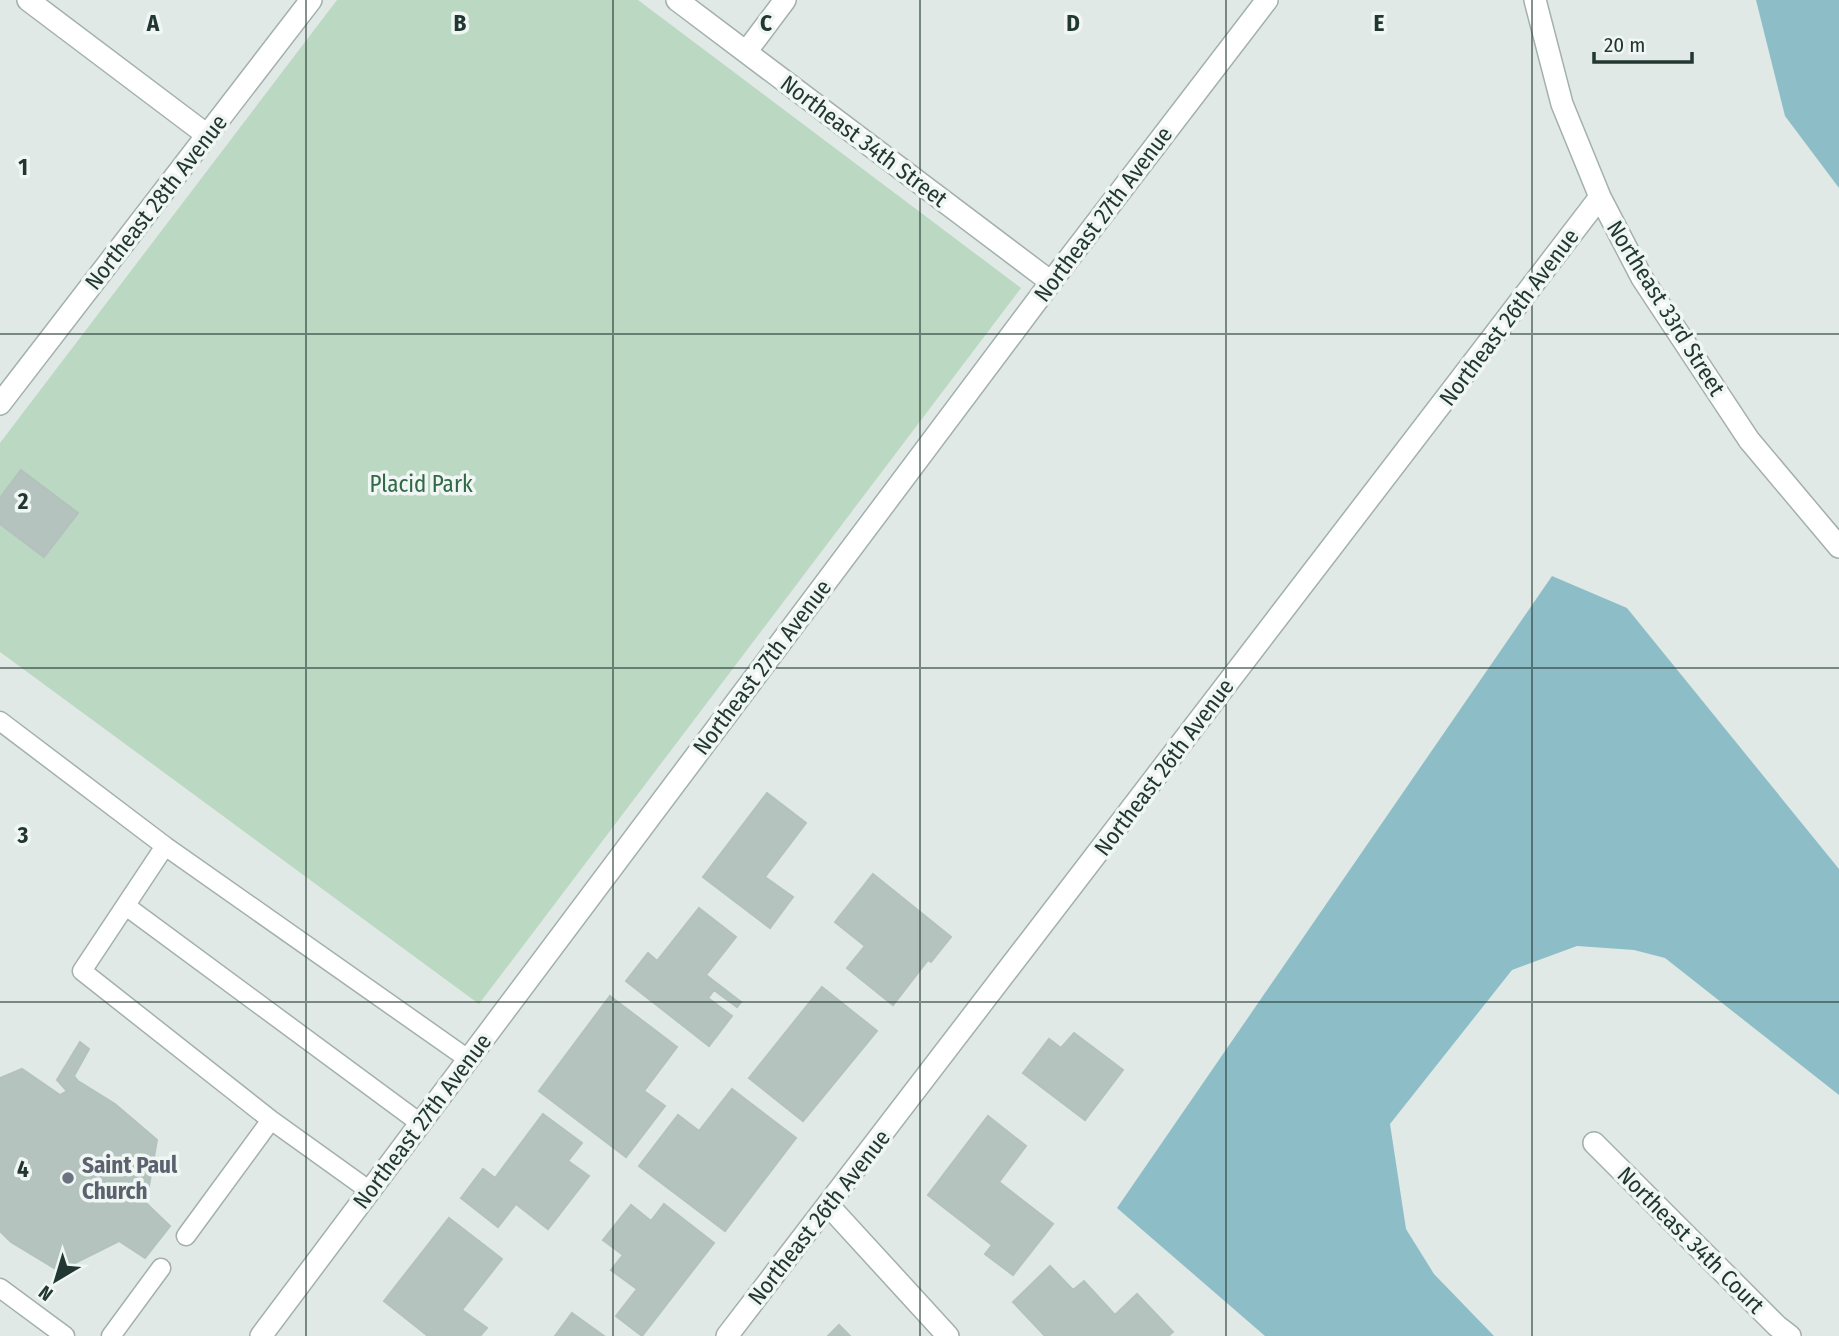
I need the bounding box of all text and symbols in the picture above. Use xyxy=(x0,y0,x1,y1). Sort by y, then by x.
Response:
text: A xyxy=(146,9,160,37)
text: B xyxy=(454,9,467,37)
text: C xyxy=(760,9,772,37)
text: D xyxy=(1066,9,1080,37)
text: E xyxy=(1374,9,1385,37)
scale bar xyxy=(1594,21,1692,65)
text: 20 m xyxy=(1604,32,1645,58)
street label: Northeast 34th Street xyxy=(775,69,953,213)
street label: Northeast 28th Avenue xyxy=(79,109,233,295)
street label: Northeast 27th Avenue xyxy=(1028,121,1178,307)
text: 1 xyxy=(18,153,28,181)
street label: Northeast 33rd Street xyxy=(1601,215,1731,401)
street label: Northeast 26th Avenue xyxy=(1433,223,1585,411)
park label: Placid Park xyxy=(369,470,473,498)
text: 2 xyxy=(17,487,29,515)
street label: Northeast 27th Avenue xyxy=(687,574,837,760)
street label: Northeast 26th Avenue xyxy=(1088,673,1240,861)
text: 3 xyxy=(17,821,29,849)
street label: Northeast 27th Avenue xyxy=(347,1028,497,1214)
street label: Northeast 26th Avenue xyxy=(742,1124,896,1310)
place label: Saint Paul Church xyxy=(82,1151,178,1205)
text: 4 xyxy=(17,1155,29,1183)
street label: Northeast 34th Court xyxy=(1612,1161,1771,1320)
marker: Saint Paul Church xyxy=(60,1170,76,1186)
north arrow xyxy=(21,1245,91,1315)
text: N xyxy=(34,1280,57,1306)

